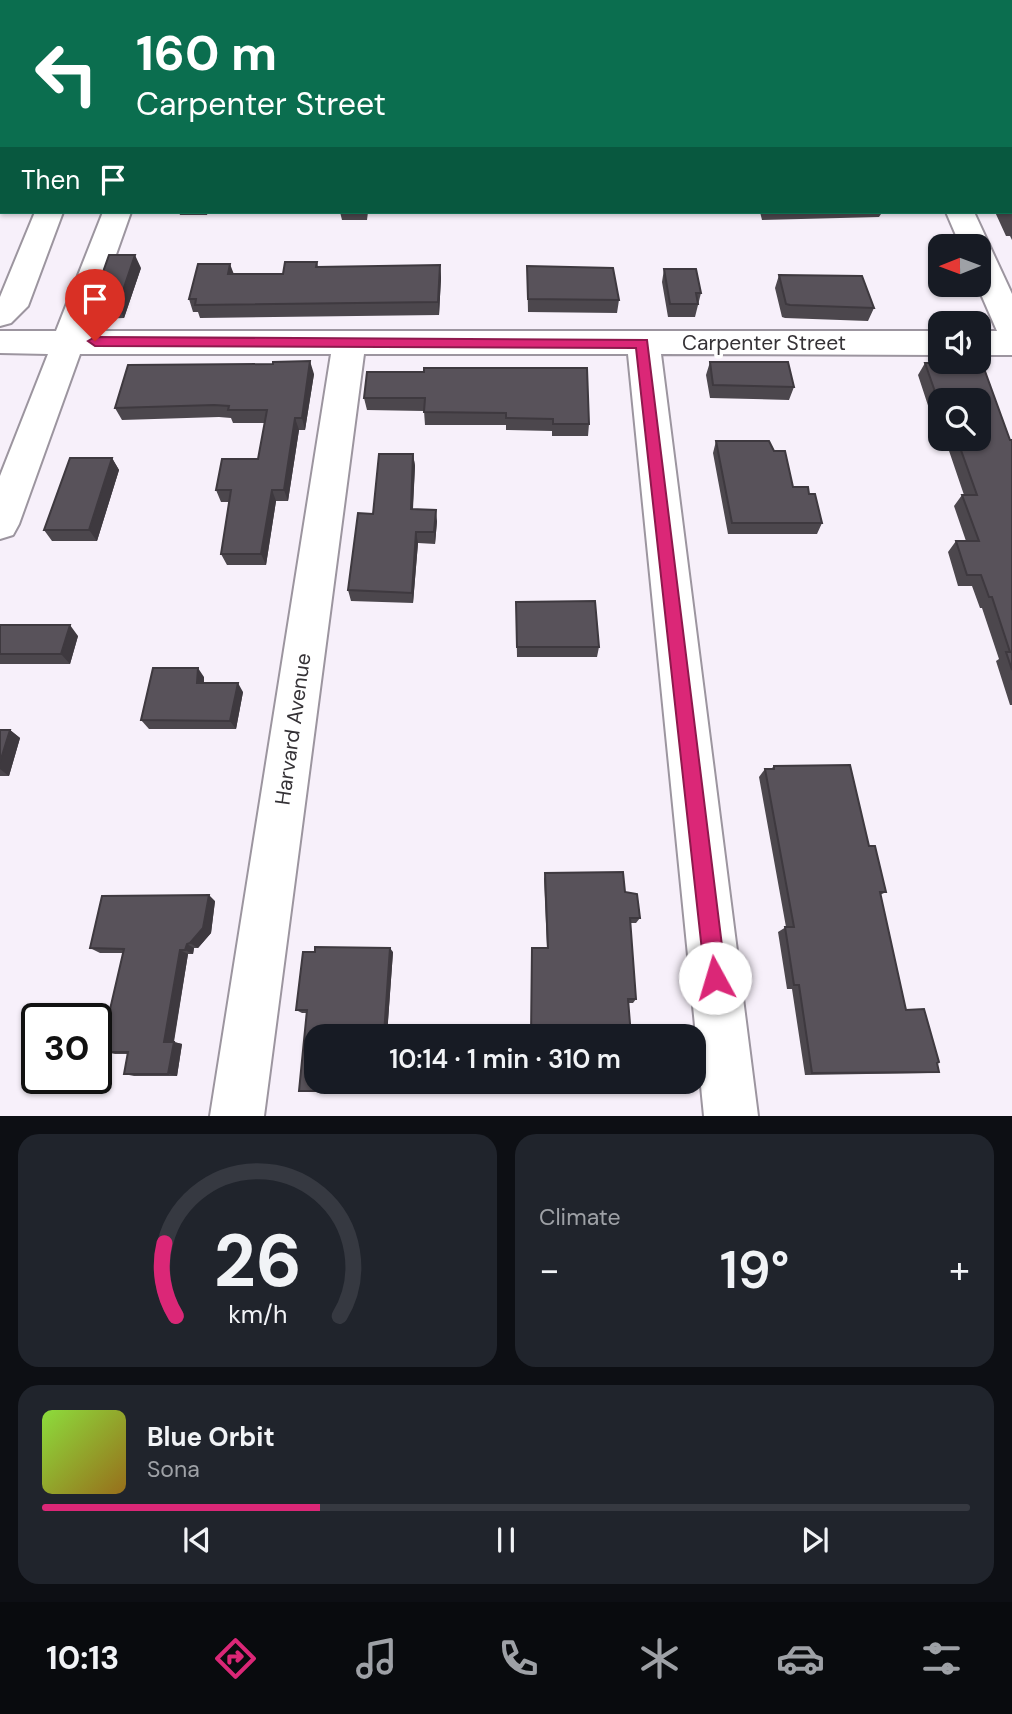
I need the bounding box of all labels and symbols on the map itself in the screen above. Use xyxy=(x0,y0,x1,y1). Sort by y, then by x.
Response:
north arrow xyxy=(928,234,990,298)
pin xyxy=(65,269,125,341)
street label: Carpenter Street xyxy=(682,329,846,357)
street label: Harvard Avenue xyxy=(268,651,318,807)
position arrow xyxy=(678,941,752,1015)
speed limit sign: 30 xyxy=(21,1003,112,1094)

